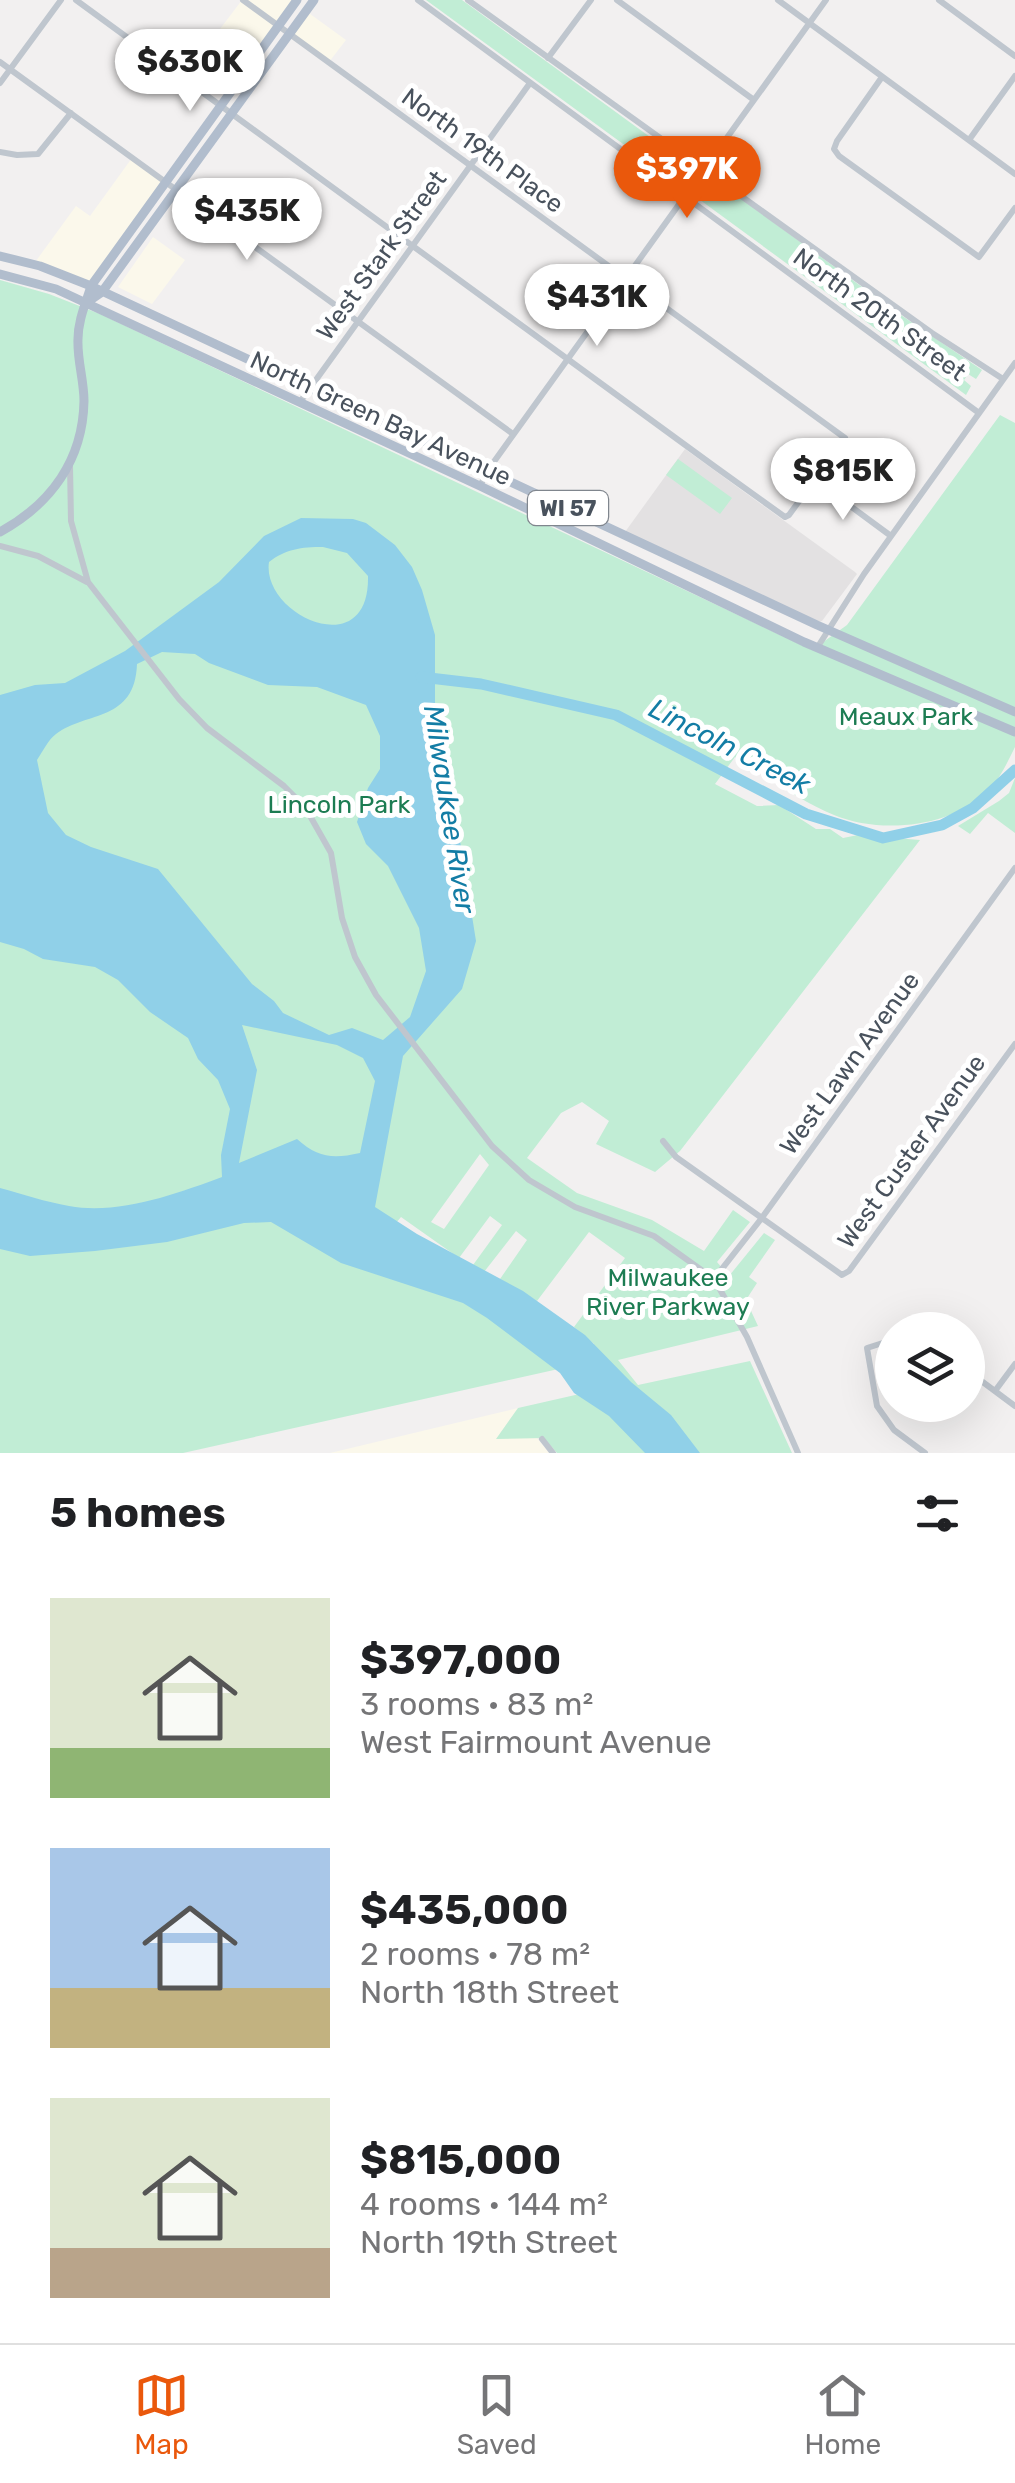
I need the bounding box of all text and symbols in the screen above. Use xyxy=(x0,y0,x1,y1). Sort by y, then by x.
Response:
pin: $630K xyxy=(120,29,260,114)
text: $630K xyxy=(137,42,243,80)
street label: North 19th Place xyxy=(396,82,569,219)
pin: $397K xyxy=(617,136,757,221)
text: $397K xyxy=(636,149,738,187)
street label: West Stark Street xyxy=(310,165,453,345)
pin: $435K xyxy=(177,178,317,263)
text: $435K xyxy=(194,191,300,229)
street label: North 20th Street xyxy=(788,242,972,387)
pin: $431K xyxy=(527,264,667,349)
text: $431K xyxy=(546,277,648,315)
street label: North Green Bay Avenue xyxy=(246,345,516,492)
pin: $815K xyxy=(773,438,913,523)
text: $815K xyxy=(793,451,893,489)
road number: WI 57 xyxy=(528,491,608,525)
water label: Lincoln Creek xyxy=(644,692,816,801)
park label: Meaux Park xyxy=(839,702,973,731)
water label: Milwaukee River xyxy=(417,703,482,917)
park label: Lincoln Park xyxy=(268,790,410,819)
street label: West Lawn Avenue xyxy=(774,967,925,1160)
street label: West Custer Avenue xyxy=(831,1049,991,1254)
park label: Milwaukee River Parkway xyxy=(586,1263,750,1321)
map controls xyxy=(875,1312,985,1422)
button: layers xyxy=(875,1312,985,1422)
icon: filters xyxy=(910,1486,965,1541)
text: 5 homes xyxy=(50,1488,226,1538)
text: $397,000 xyxy=(360,1635,561,1685)
icon: home xyxy=(130,1638,250,1758)
text: 3 rooms · 83 m² xyxy=(360,1685,593,1723)
text: West Fairmount Avenue xyxy=(360,1723,712,1761)
text: $435,000 xyxy=(360,1885,568,1935)
icon: home xyxy=(130,1888,250,2008)
text: 2 rooms · 78 m² xyxy=(360,1935,590,1973)
text: North 18th Street xyxy=(360,1973,619,2011)
text: $815,000 xyxy=(360,2135,561,2185)
icon: home xyxy=(130,2138,250,2258)
text: 4 rooms · 144 m² xyxy=(360,2185,608,2223)
text: North 19th Street xyxy=(360,2223,618,2261)
tab: Map xyxy=(134,2368,189,2461)
tab: Saved xyxy=(457,2368,537,2461)
tab: Home xyxy=(804,2368,881,2461)

